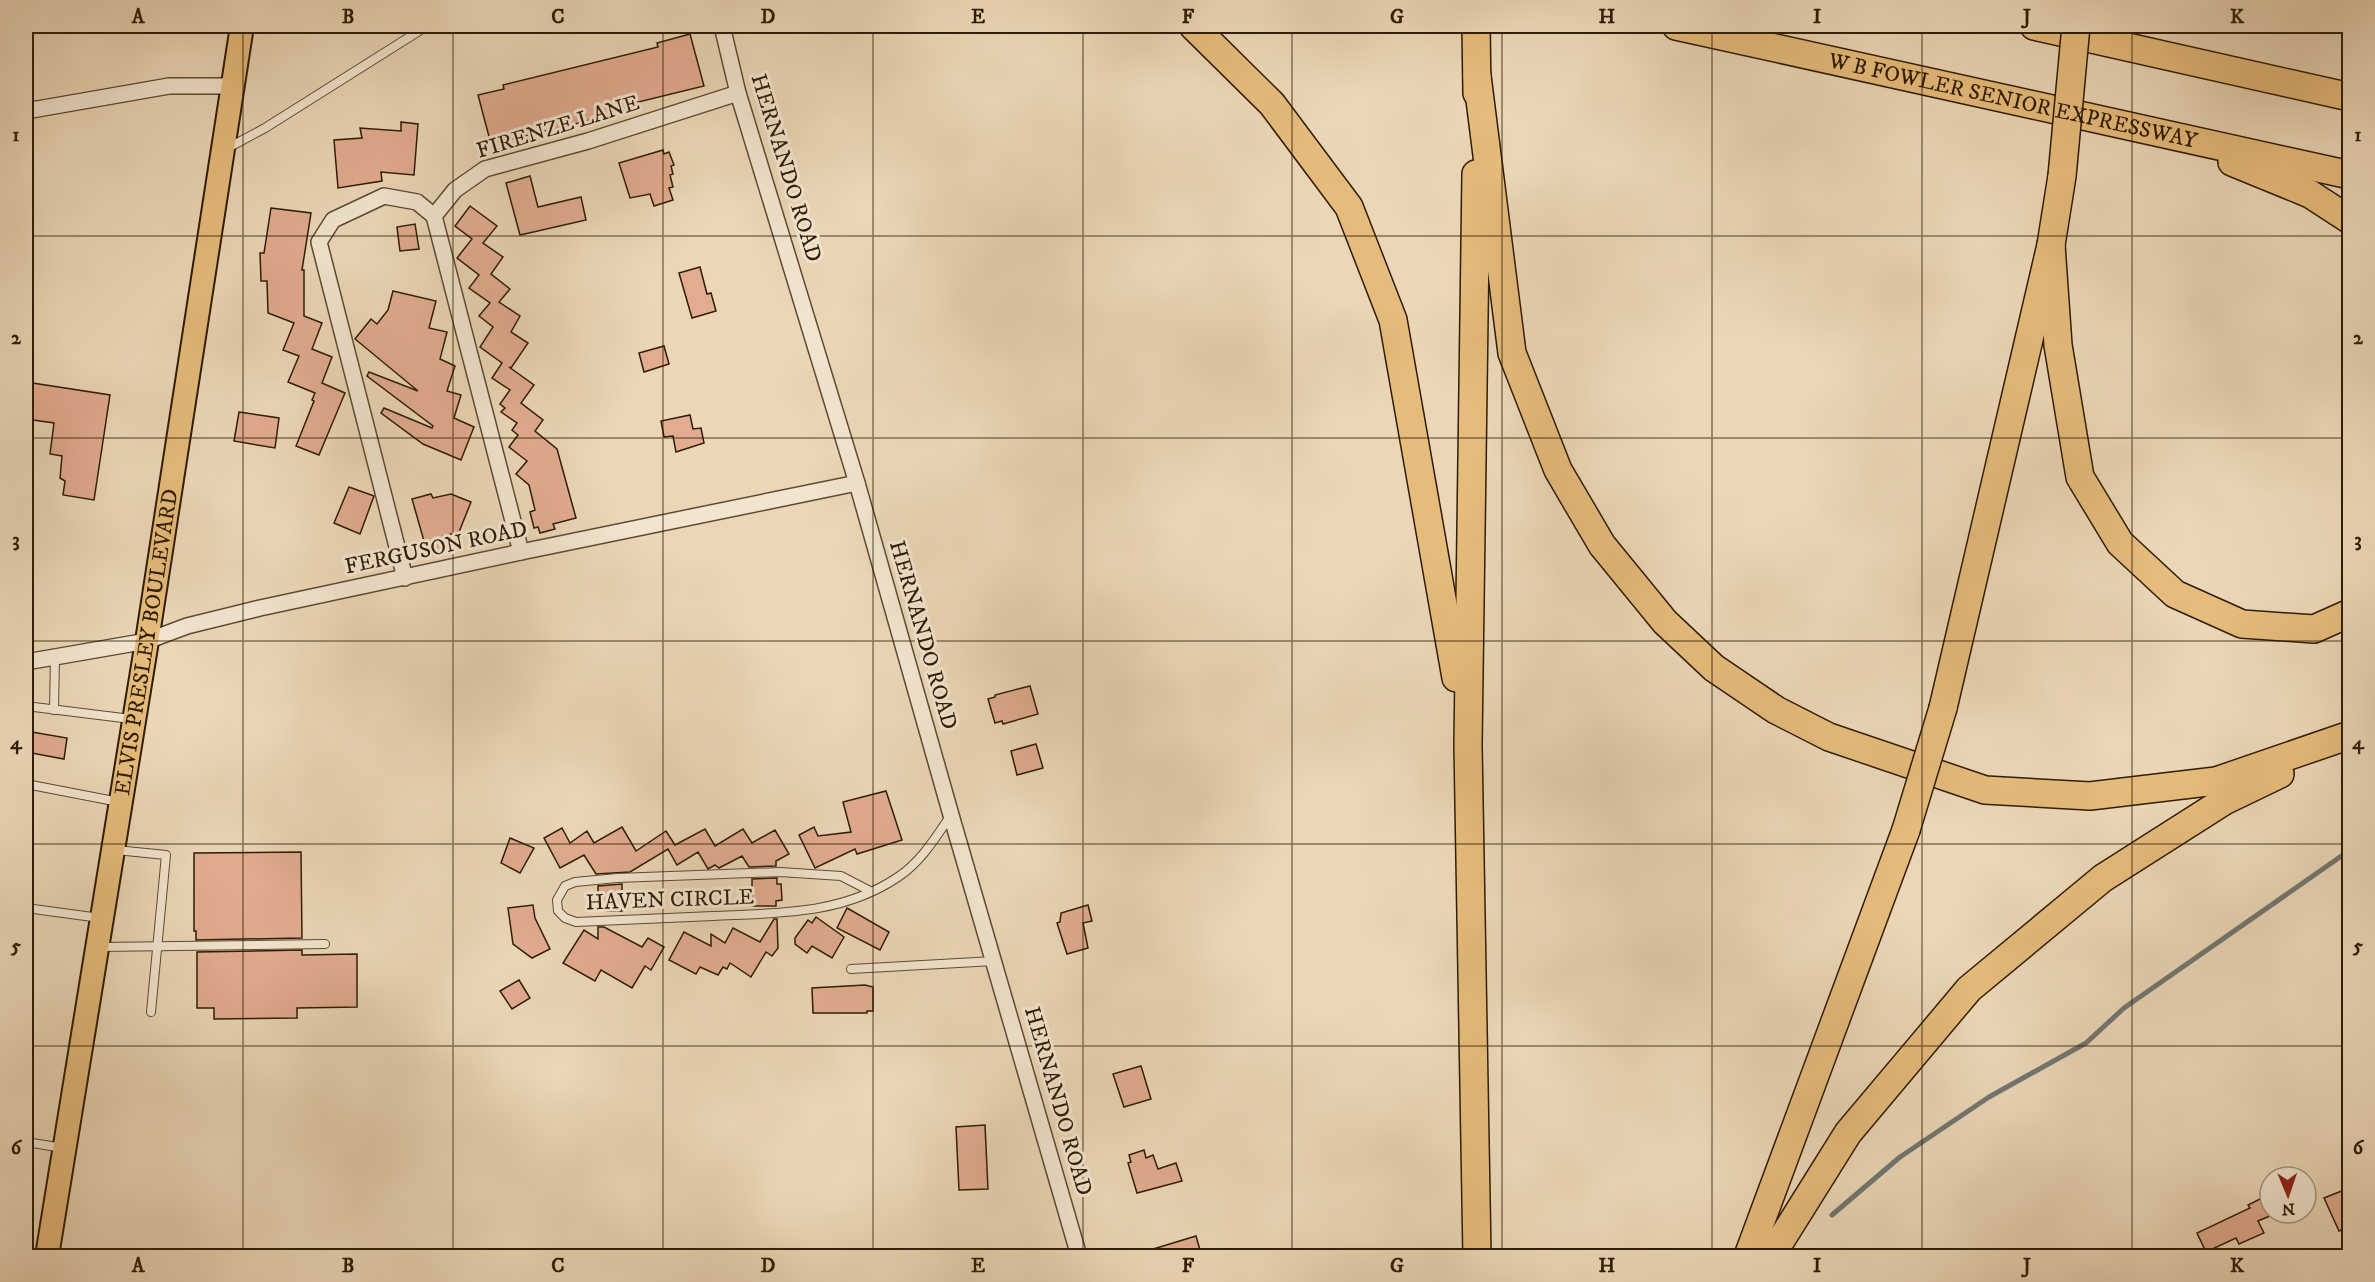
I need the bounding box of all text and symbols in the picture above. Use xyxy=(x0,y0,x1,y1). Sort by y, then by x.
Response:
text: A xyxy=(131,5,146,30)
text: B xyxy=(342,5,354,30)
text: C xyxy=(551,5,565,30)
text: D xyxy=(761,5,776,30)
text: E xyxy=(971,5,985,30)
text: F xyxy=(1182,5,1195,30)
text: G xyxy=(1390,5,1404,30)
text: H xyxy=(1599,5,1616,30)
text: I xyxy=(1813,5,1821,30)
text: J xyxy=(2021,5,2031,30)
text: K xyxy=(2230,5,2245,30)
street label: W B FOWLER SENIOR EXPRESSWAY xyxy=(1825,46,2201,155)
street label: HERNANDO ROAD xyxy=(745,71,827,265)
street label: FIRENZE LANE xyxy=(473,89,643,165)
text: 1 xyxy=(12,123,20,148)
text: 1 xyxy=(2354,123,2362,148)
text: 2 xyxy=(11,326,22,351)
text: 2 xyxy=(2353,326,2364,351)
street label: ELVIS PRESLEY BOULEVARD xyxy=(109,487,184,797)
street label: FERGUSON ROAD xyxy=(342,515,530,581)
text: 3 xyxy=(12,528,20,553)
text: 3 xyxy=(2354,528,2362,553)
street label: HERNANDO ROAD xyxy=(883,537,963,733)
text: 4 xyxy=(10,731,23,756)
text: 4 xyxy=(2352,731,2365,756)
street label: HAVEN CIRCLE xyxy=(585,884,755,916)
text: 5 xyxy=(10,934,21,959)
text: 5 xyxy=(2352,934,2363,959)
street label: HERNANDO ROAD xyxy=(1018,1003,1098,1199)
text: 6 xyxy=(11,1136,23,1161)
text: 6 xyxy=(2353,1136,2365,1161)
north arrow xyxy=(2258,1165,2318,1225)
text: N xyxy=(2282,1199,2295,1219)
text: A xyxy=(131,1254,146,1279)
text: B xyxy=(342,1254,354,1279)
text: C xyxy=(551,1254,565,1279)
text: D xyxy=(761,1254,776,1279)
text: E xyxy=(971,1254,985,1279)
text: F xyxy=(1182,1254,1195,1279)
text: G xyxy=(1390,1254,1404,1279)
text: H xyxy=(1599,1254,1616,1279)
text: I xyxy=(1813,1254,1821,1279)
text: J xyxy=(2021,1254,2031,1279)
text: K xyxy=(2230,1254,2245,1279)

